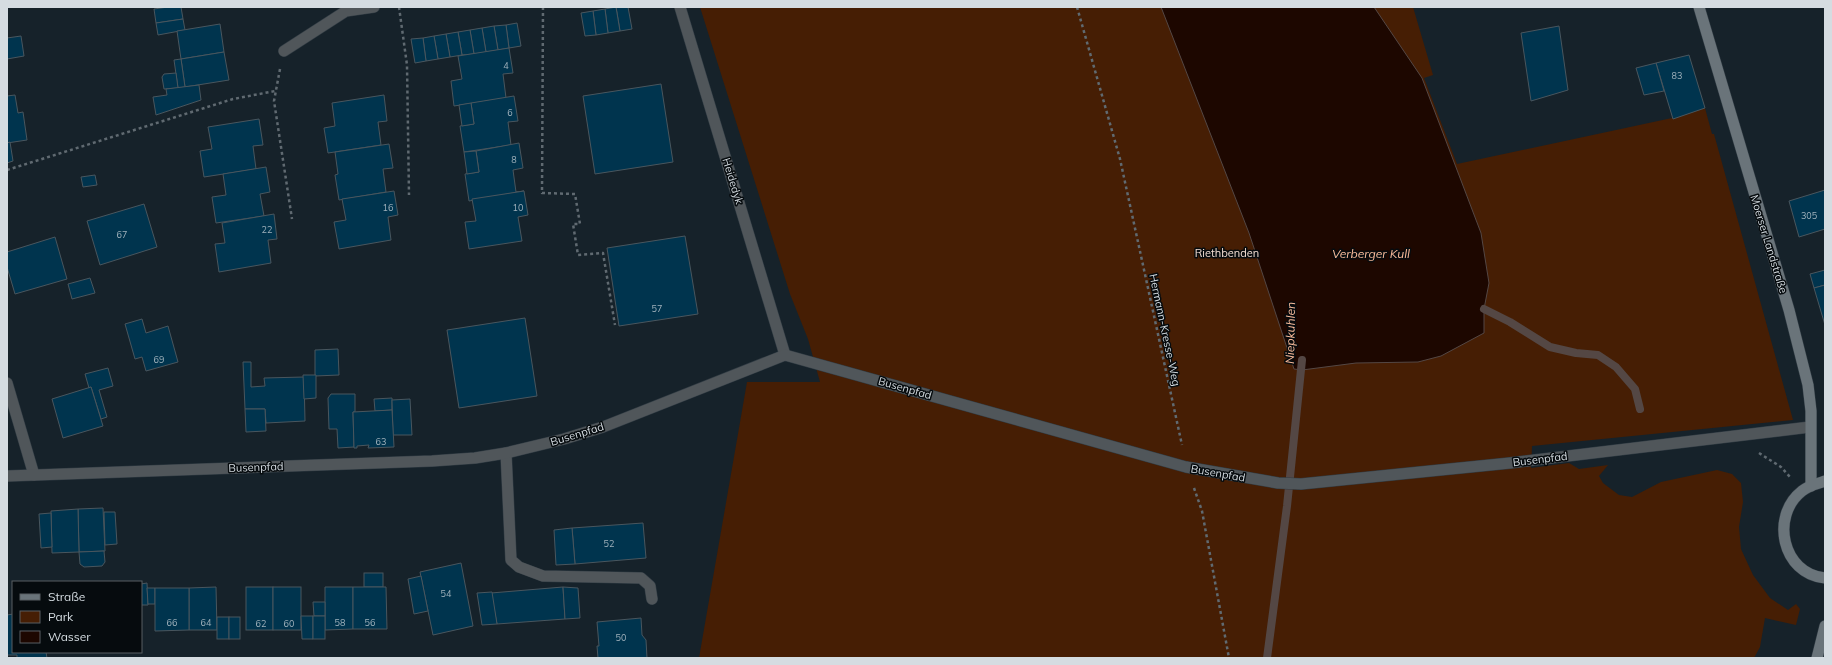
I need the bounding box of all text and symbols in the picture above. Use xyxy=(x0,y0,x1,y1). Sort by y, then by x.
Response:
house number: 4 xyxy=(503,60,509,71)
house number: 83 xyxy=(1672,70,1682,81)
house number: 6 xyxy=(507,107,513,118)
house number: 8 xyxy=(511,154,517,165)
street label: Heidedyk xyxy=(719,156,747,206)
street label: Moerser Landstraße xyxy=(1747,193,1791,295)
house number: 16 xyxy=(383,202,393,213)
house number: 10 xyxy=(513,202,523,213)
house number: 305 xyxy=(1801,210,1818,221)
house number: 22 xyxy=(262,224,272,235)
house number: 67 xyxy=(117,229,127,240)
park label: Riethbenden xyxy=(1195,246,1259,260)
water label: Verberger Kull xyxy=(1332,246,1410,261)
street label: Hermann-Kresse-Weg xyxy=(1146,273,1184,387)
water label: Niepkuhlen xyxy=(1282,302,1298,364)
house number: 57 xyxy=(652,303,662,314)
house number: 69 xyxy=(154,354,164,365)
street label: Busenpfad xyxy=(877,374,933,402)
street label: Busenpfad xyxy=(549,419,605,449)
house number: 63 xyxy=(376,436,386,447)
street label: Busenpfad xyxy=(1512,449,1568,469)
street label: Busenpfad xyxy=(228,459,284,475)
street label: Busenpfad xyxy=(1190,461,1246,485)
house number: 52 xyxy=(604,538,614,549)
legend xyxy=(12,581,142,653)
house number: 54 xyxy=(441,588,452,599)
text: Straße xyxy=(48,589,85,604)
text: Park xyxy=(48,609,74,624)
house number: 66 xyxy=(167,617,177,628)
house number: 64 xyxy=(201,617,212,628)
house number: 58 xyxy=(335,617,345,628)
house number: 56 xyxy=(365,617,375,628)
house number: 62 xyxy=(256,618,266,629)
house number: 60 xyxy=(284,618,294,629)
text: Wasser xyxy=(48,629,91,644)
house number: 50 xyxy=(616,632,626,643)

